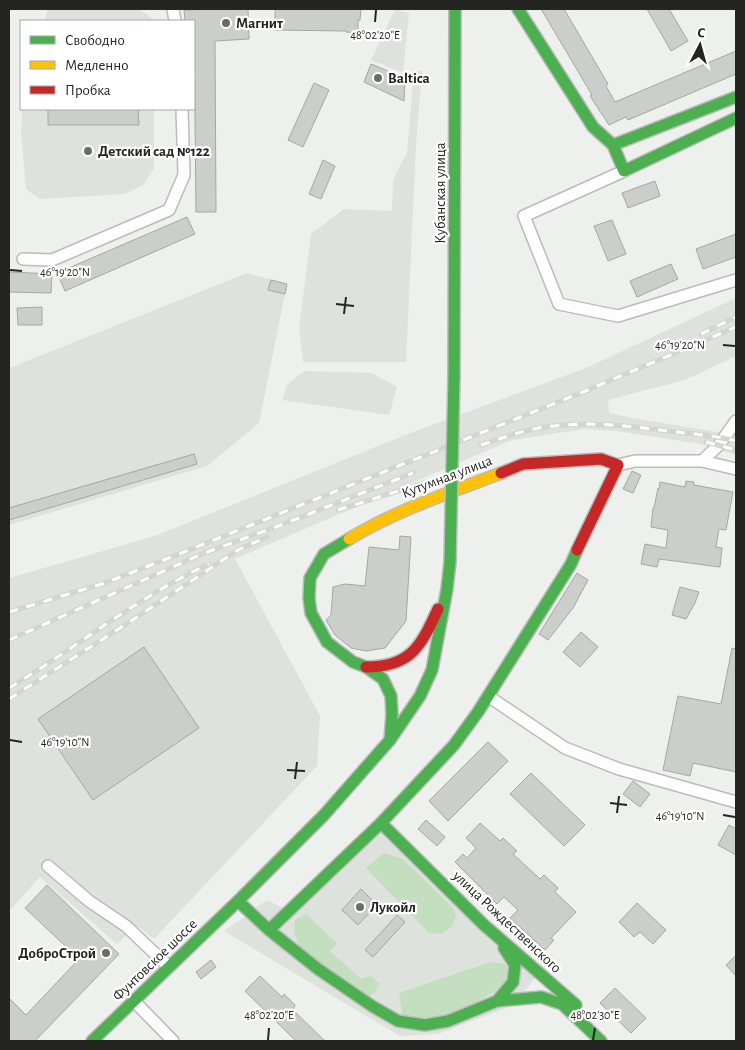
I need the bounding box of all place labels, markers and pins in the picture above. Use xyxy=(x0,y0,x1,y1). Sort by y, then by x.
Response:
place label: Магнит xyxy=(236,16,283,31)
marker: Магнит xyxy=(220,17,232,29)
place label: Baltica xyxy=(388,71,430,86)
marker: Baltica xyxy=(372,72,384,84)
place label: Детский сад №122 xyxy=(98,144,210,159)
marker: Детский сад №122 xyxy=(82,145,94,157)
place label: Лукойл xyxy=(370,900,416,915)
marker: Лукойл xyxy=(354,901,366,913)
place label: ДоброСтрой xyxy=(18,946,96,961)
marker: ДоброСтрой xyxy=(100,947,112,959)

